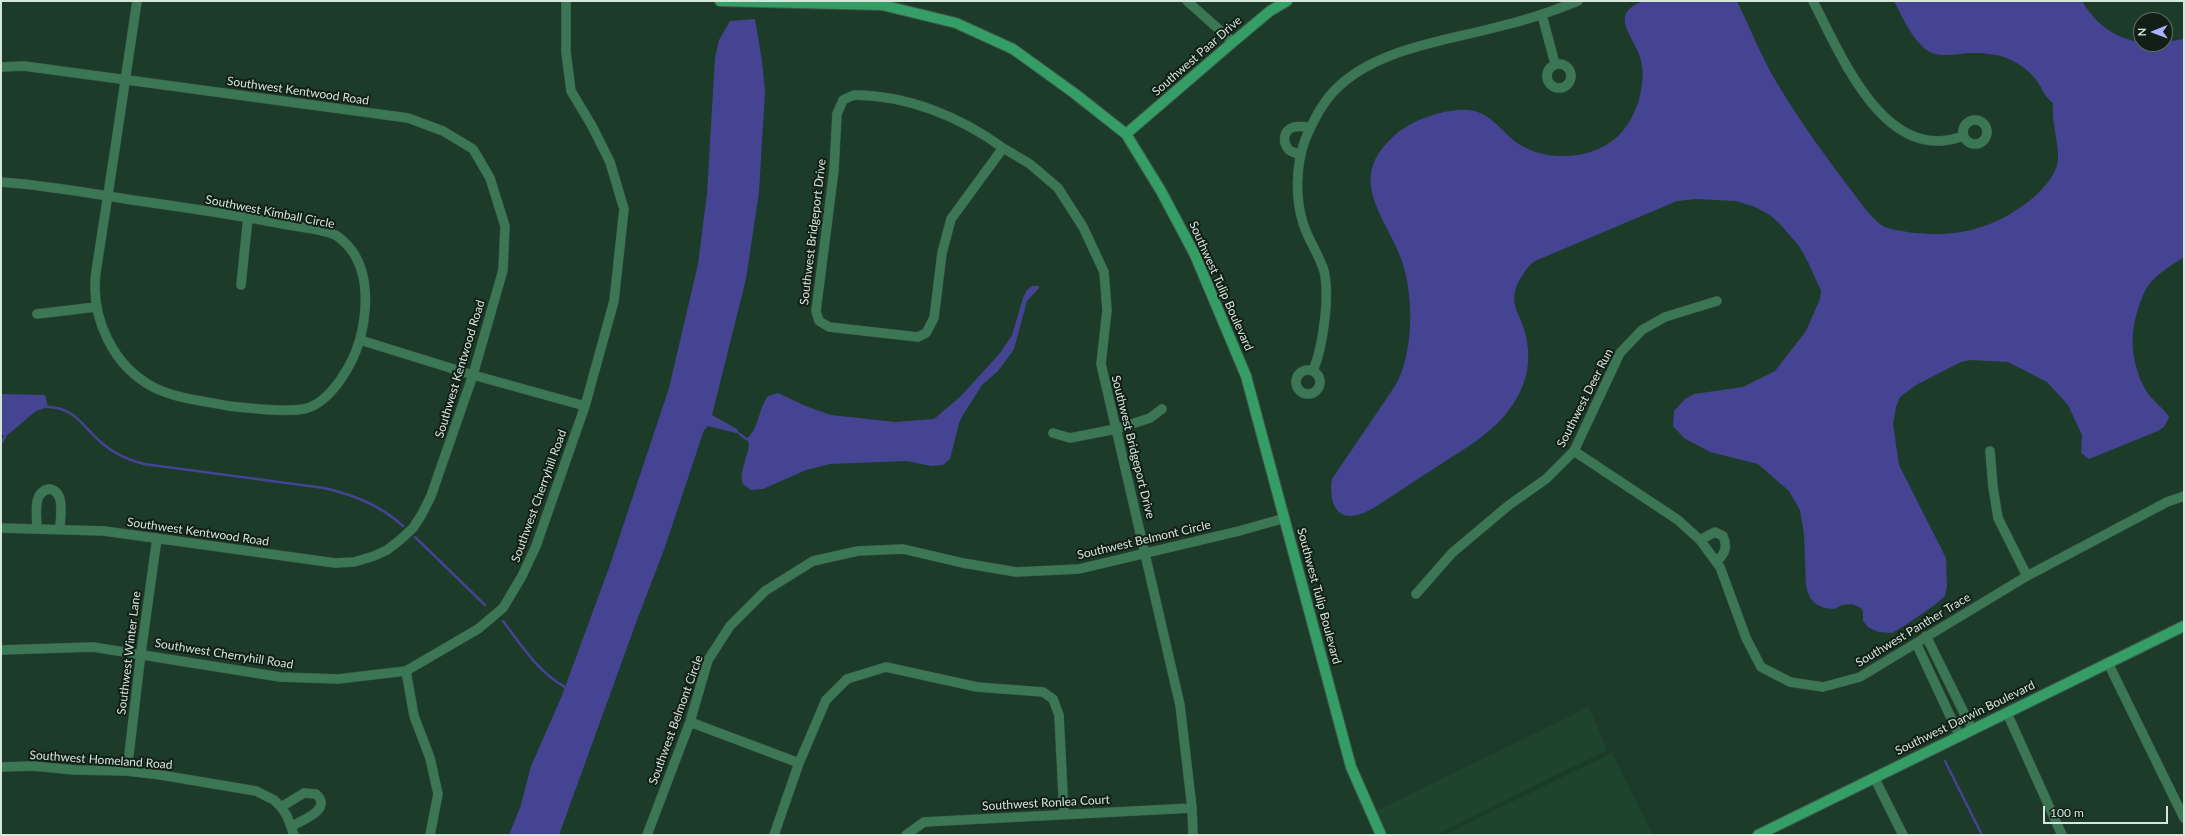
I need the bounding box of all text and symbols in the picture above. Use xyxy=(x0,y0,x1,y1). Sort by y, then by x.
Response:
north arrow xyxy=(2133,12,2173,52)
street label: Southwest Paar Drive xyxy=(1149,13,1245,99)
text: N xyxy=(2135,28,2148,37)
street label: Southwest Kentwood Road xyxy=(226,74,370,108)
street label: Southwest Bridgeport Drive xyxy=(797,158,829,306)
street label: Southwest Kimball Circle xyxy=(204,192,336,232)
street label: Southwest Tulip Boulevard xyxy=(1186,219,1256,353)
street label: Southwest Kentwood Road xyxy=(432,298,488,440)
street label: Southwest Deer Run xyxy=(1554,346,1616,450)
street label: Southwest Bridgeport Drive xyxy=(1108,374,1158,520)
street label: Southwest Cherryhill Road xyxy=(508,428,570,564)
street label: Southwest Kentwood Road xyxy=(126,515,270,549)
street label: Southwest Belmont Circle xyxy=(1076,518,1212,562)
street label: Southwest Tulip Boulevard xyxy=(1294,526,1344,666)
street label: Southwest Winter Lane xyxy=(114,590,144,716)
street label: Southwest Panther Trace xyxy=(1853,590,1973,670)
street label: Southwest Cherryhill Road xyxy=(154,636,294,672)
street label: Southwest Belmont Circle xyxy=(646,653,706,787)
street label: Southwest Darwin Boulevard xyxy=(1893,678,2037,758)
street label: Southwest Homeland Road xyxy=(29,748,173,772)
street label: Southwest Ronlea Court xyxy=(982,792,1110,814)
scale bar xyxy=(2045,798,2170,824)
text: 100 m xyxy=(2050,805,2084,820)

